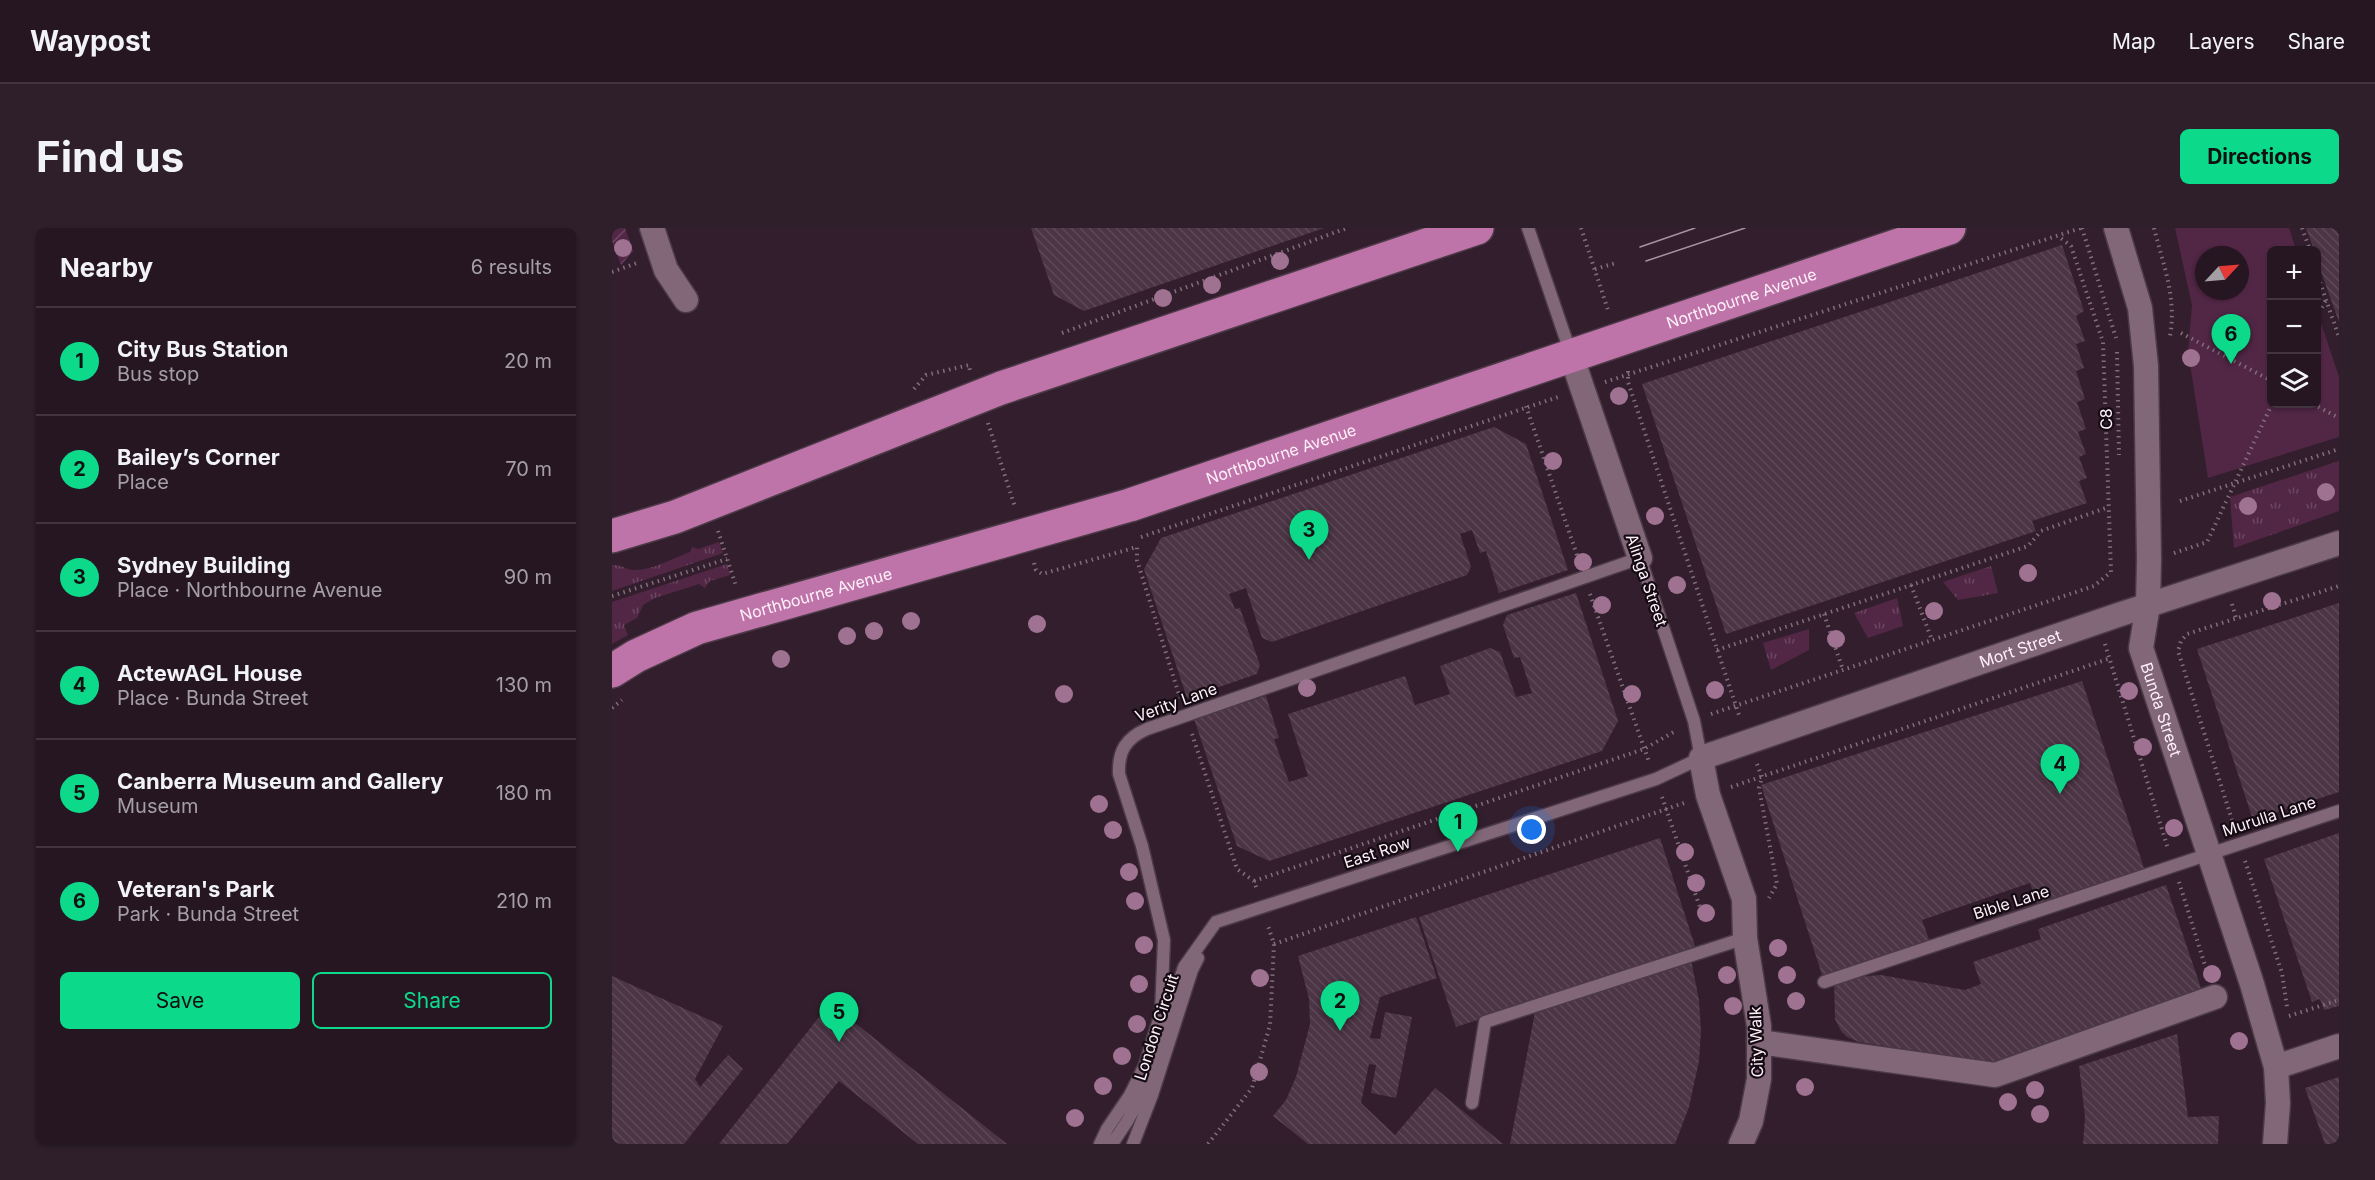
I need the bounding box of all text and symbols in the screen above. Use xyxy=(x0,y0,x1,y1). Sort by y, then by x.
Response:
text: Waypost xyxy=(30,24,151,58)
text: Map xyxy=(2112,29,2156,54)
text: Layers xyxy=(2189,29,2255,54)
text: Share xyxy=(2288,29,2345,54)
button: Directions xyxy=(2180,129,2339,184)
text: Find us xyxy=(36,131,184,182)
north arrow xyxy=(2195,246,2249,300)
map controls xyxy=(2267,246,2321,408)
button: + xyxy=(2267,246,2321,300)
text: Nearby xyxy=(60,252,153,283)
text: 6 results xyxy=(471,255,552,279)
street label: Northbourne Avenue xyxy=(1664,264,1819,333)
button: − xyxy=(2267,300,2321,354)
pin: 6 xyxy=(2212,314,2250,364)
text: City Bus Station xyxy=(117,336,289,362)
text: 1 xyxy=(75,349,84,373)
text: 20 m xyxy=(504,349,552,373)
button: layers xyxy=(2267,354,2321,408)
text: Bus stop xyxy=(117,362,199,386)
street label: C8 xyxy=(2096,408,2116,430)
street label: Northbourne Avenue xyxy=(1203,419,1359,489)
text: Bailey’s Corner xyxy=(117,444,280,470)
text: 2 xyxy=(73,457,86,481)
text: 70 m xyxy=(505,457,552,481)
text: Place xyxy=(117,470,169,494)
pin: 3 xyxy=(1290,510,1328,560)
street label: Alinga Street xyxy=(1622,531,1672,629)
text: Sydney Building xyxy=(117,552,291,578)
street label: Northbourne Avenue xyxy=(737,563,894,625)
text: 3 xyxy=(73,565,86,589)
text: 90 m xyxy=(504,565,552,589)
text: Place · Northbourne Avenue xyxy=(117,578,382,602)
street label: Mort Street xyxy=(1977,625,2064,672)
text: ActewAGL House xyxy=(117,660,302,686)
street label: Bunda Street xyxy=(2136,660,2186,759)
text: 4 xyxy=(73,673,86,697)
text: 130 m xyxy=(496,673,552,697)
street label: Verity Lane xyxy=(1132,678,1220,726)
text: Place · Bunda Street xyxy=(117,686,308,710)
pin: 4 xyxy=(2040,744,2080,794)
text: Canberra Museum and Gallery xyxy=(117,768,444,794)
text: 5 xyxy=(73,781,86,805)
text: 180 m xyxy=(496,781,552,805)
street label: Murulla Lane xyxy=(2220,791,2318,841)
text: Museum xyxy=(117,794,198,818)
pin: 1 xyxy=(1438,802,1478,852)
your location xyxy=(1517,815,1546,844)
street label: East Row xyxy=(1341,832,1413,872)
text: Veteran's Park xyxy=(117,876,274,902)
street label: Bible Lane xyxy=(1971,880,2051,924)
text: 6 xyxy=(73,889,86,913)
text: 210 m xyxy=(496,889,552,913)
text: Park · Bunda Street xyxy=(117,902,299,926)
street label: London Circuit xyxy=(1129,971,1183,1083)
button: Save xyxy=(60,972,300,1029)
button: Share xyxy=(312,972,552,1029)
pin: 2 xyxy=(1320,982,1360,1031)
pin: 5 xyxy=(820,992,858,1042)
street label: City Walk xyxy=(1745,1006,1767,1078)

